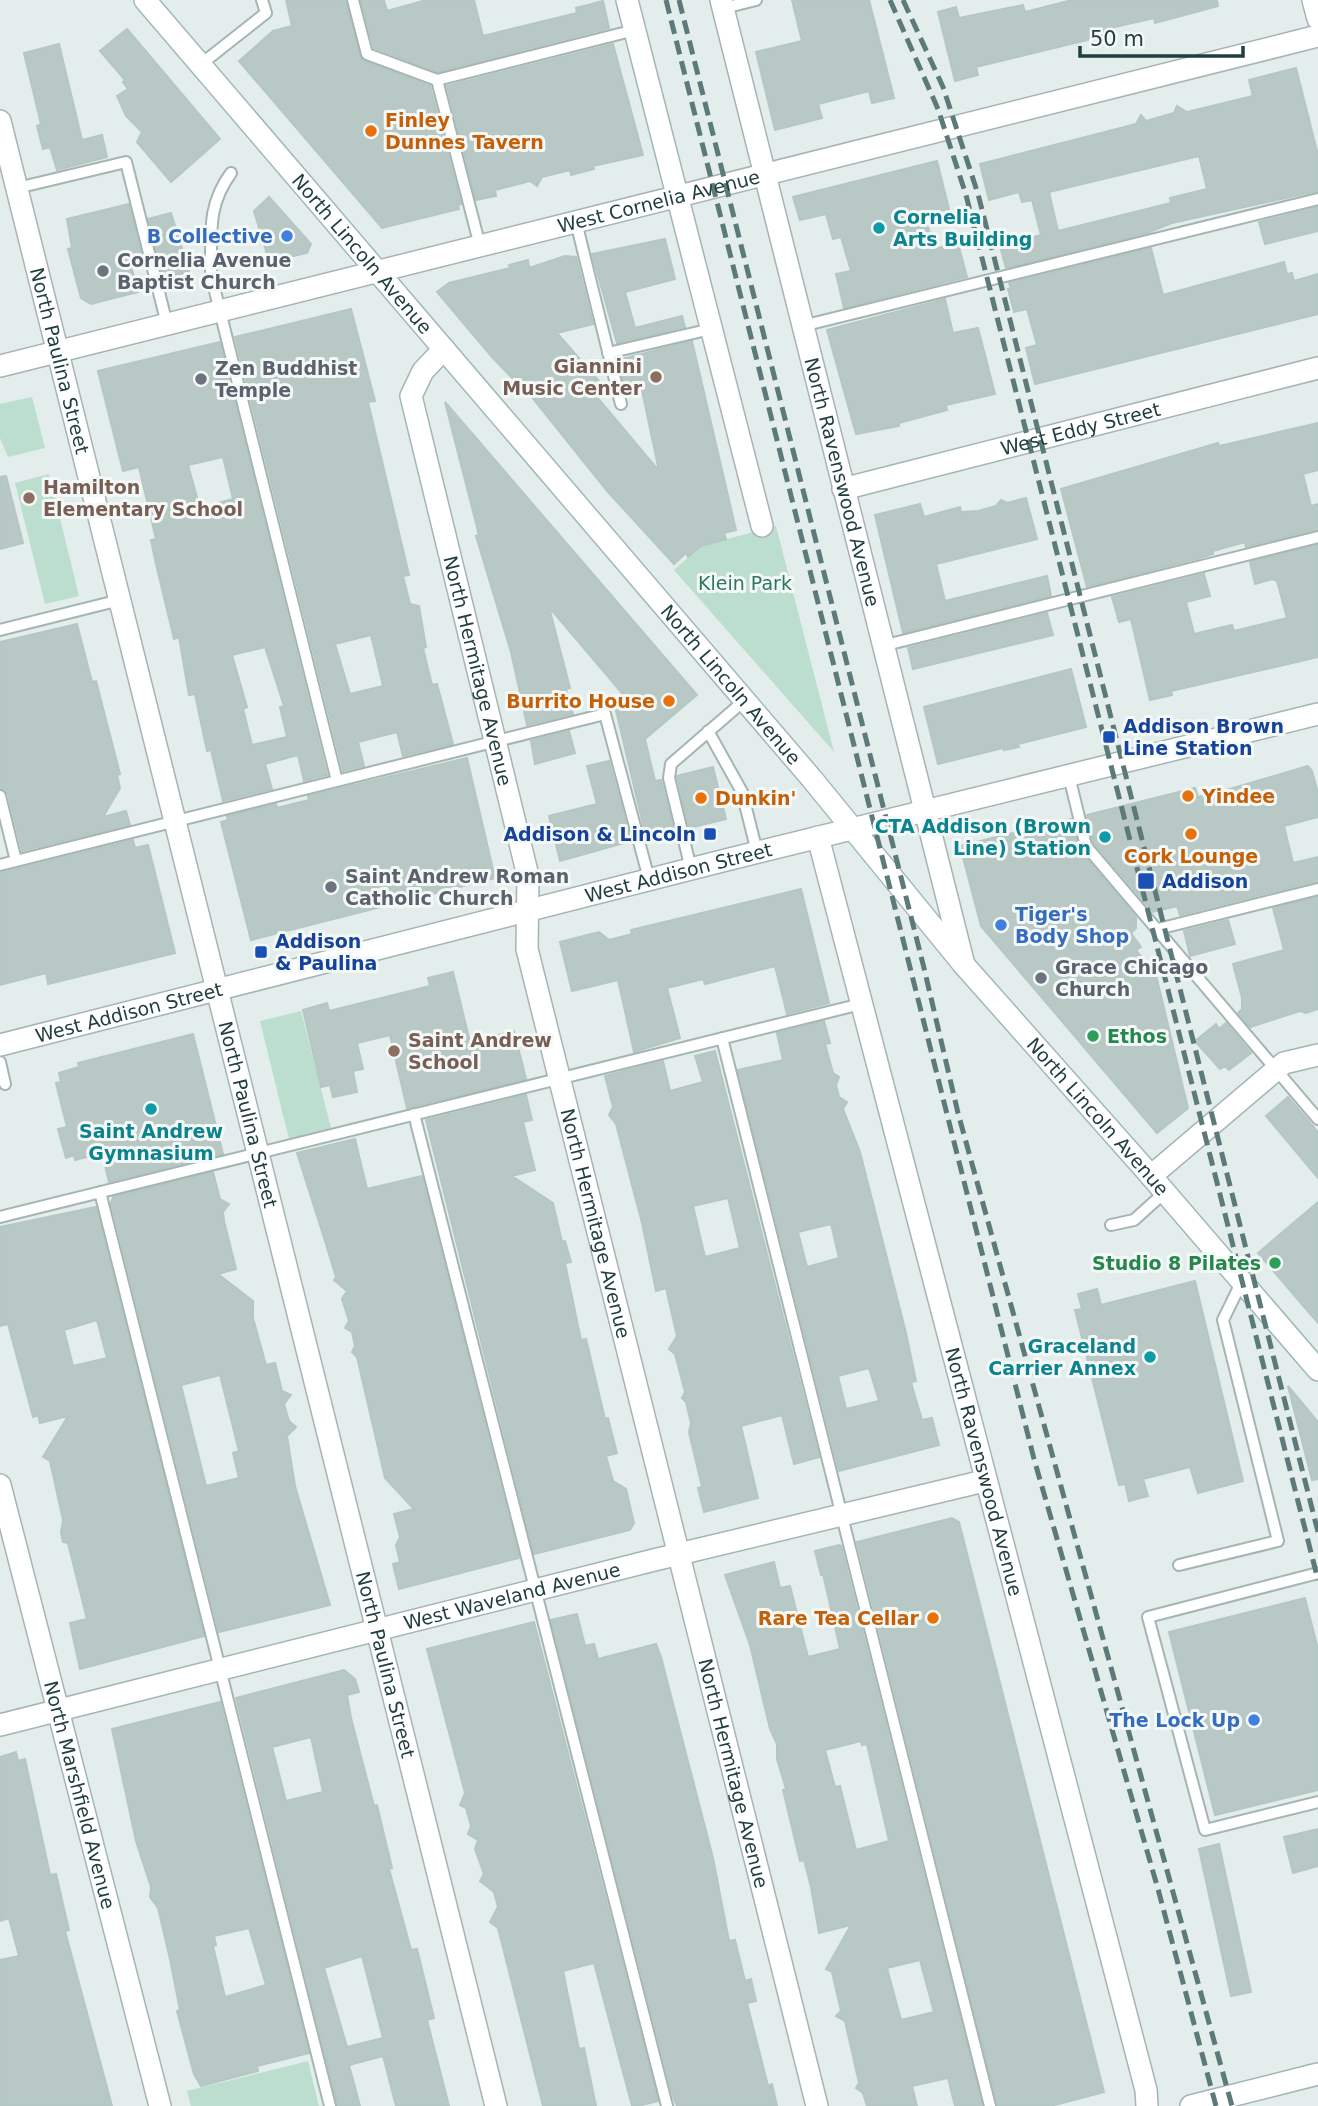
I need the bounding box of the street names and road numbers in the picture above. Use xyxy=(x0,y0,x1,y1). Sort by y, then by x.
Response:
street label: West Cornelia Avenue xyxy=(555,165,762,237)
street label: North Lincoln Avenue xyxy=(288,169,437,338)
street label: North Paulina Street xyxy=(26,265,94,456)
street label: North Ravenswood Avenue xyxy=(800,355,884,609)
street label: West Eddy Street xyxy=(998,398,1163,459)
street label: North Hermitage Avenue xyxy=(439,554,517,788)
street label: North Lincoln Avenue xyxy=(657,600,805,769)
street label: West Addison Street xyxy=(582,838,774,907)
street label: West Addison Street xyxy=(33,978,225,1047)
street label: North Paulina Street xyxy=(214,1019,282,1210)
street label: North Lincoln Avenue xyxy=(1023,1033,1174,1200)
street label: North Hermitage Avenue xyxy=(556,1106,635,1340)
street label: North Ravenswood Avenue xyxy=(941,1345,1027,1598)
street label: West Waveland Avenue xyxy=(401,1558,623,1634)
street label: North Paulina Street xyxy=(352,1569,420,1760)
street label: North Hermitage Avenue xyxy=(694,1656,773,1890)
street label: North Marshfield Avenue xyxy=(40,1678,120,1911)

